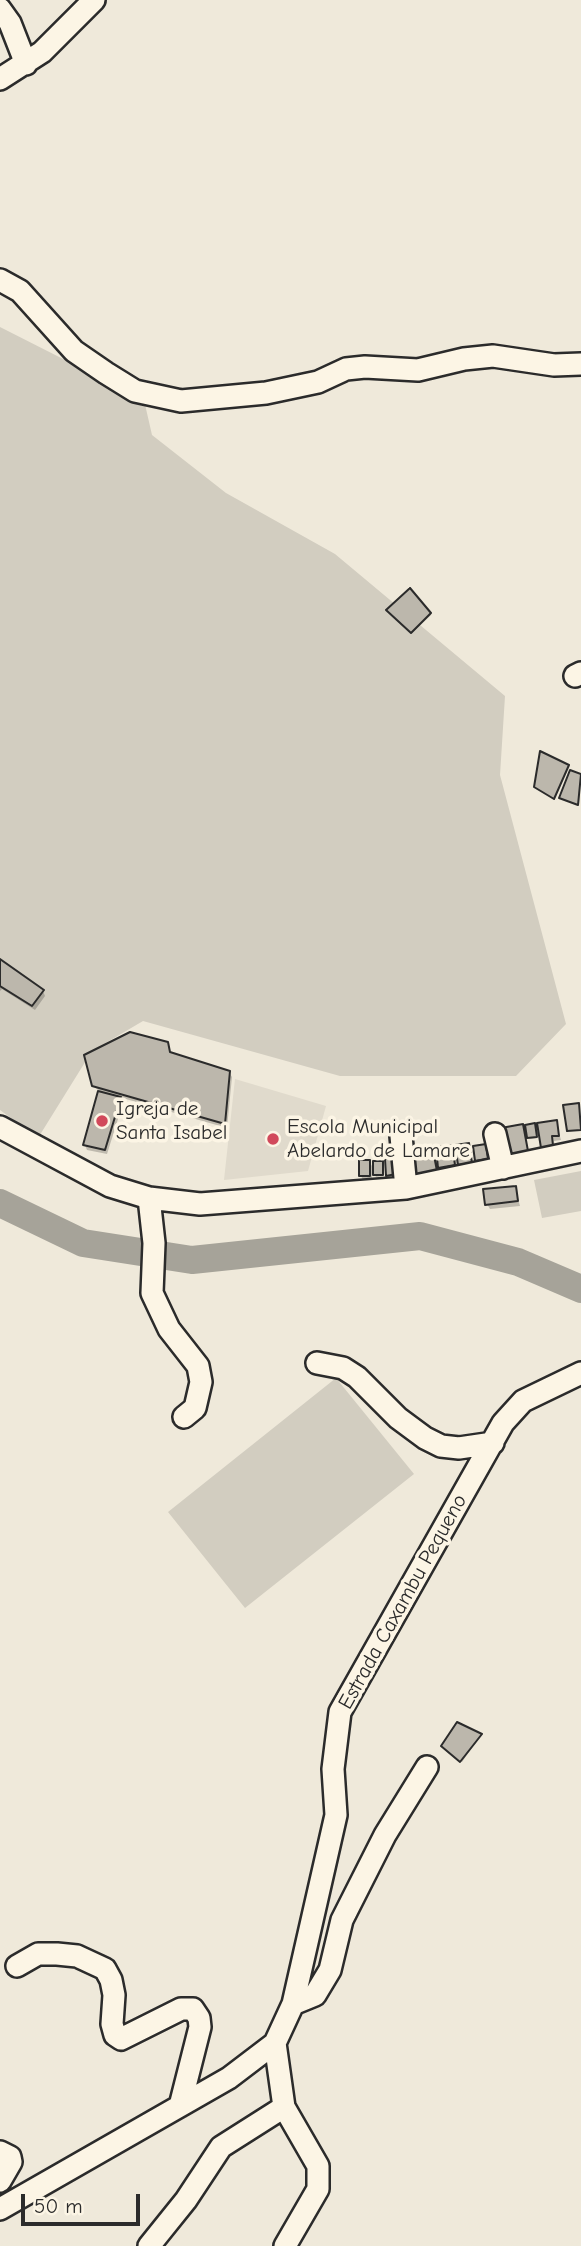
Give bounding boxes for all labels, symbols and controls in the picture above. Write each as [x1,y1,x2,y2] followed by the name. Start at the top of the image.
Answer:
[116,1096,227,1146] place label: Igreja de Santa Isabel
[94,1113,110,1129] marker: Igreja de Santa Isabel
[287,1114,470,1164] place label: Escola Municipal Abelardo de Lamare
[265,1131,281,1147] marker: Escola Municipal Abelardo de Lamare
[333,1490,473,1714] street label: Estrada Caxambu Pequeno
[24,2180,144,2224] scale bar
[34,2194,83,2218] text: 50 m

